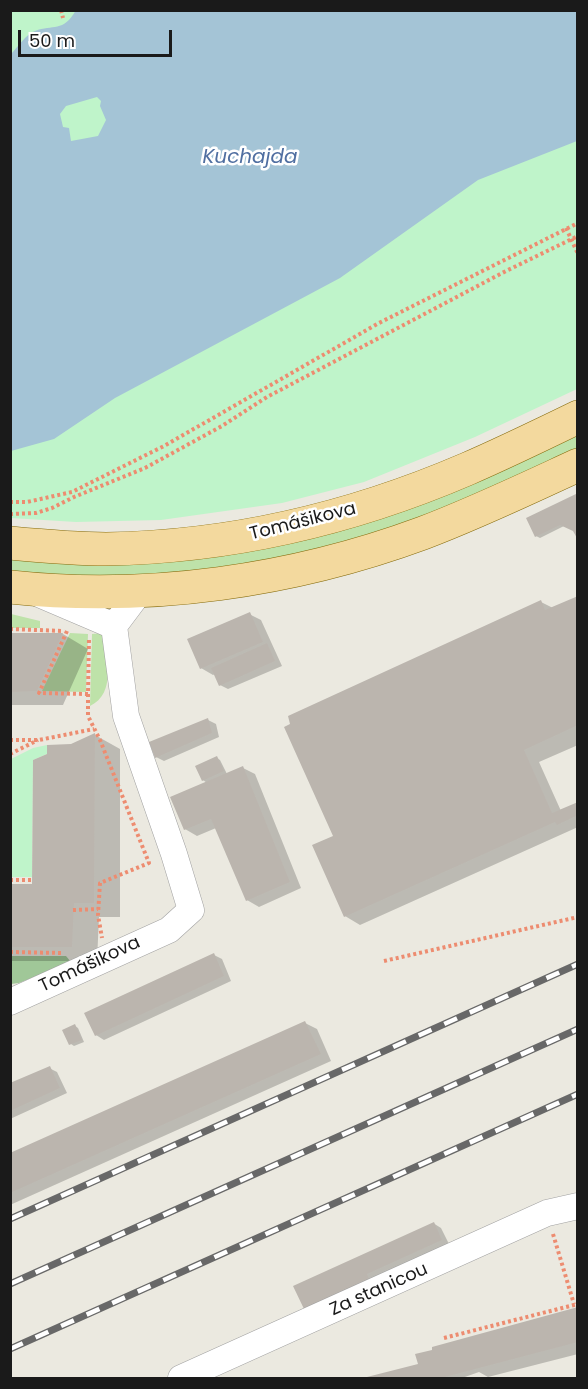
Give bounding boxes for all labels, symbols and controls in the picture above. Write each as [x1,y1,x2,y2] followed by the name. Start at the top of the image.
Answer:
[21,18,176,56] scale bar
[29,28,75,53] text: 50 m
[202,146,298,170] water label: Kuchajda
[248,498,358,546] street label: Tomášikova
[36,932,144,998] street label: Tomášikova
[327,1259,431,1321] street label: Za stanicou

